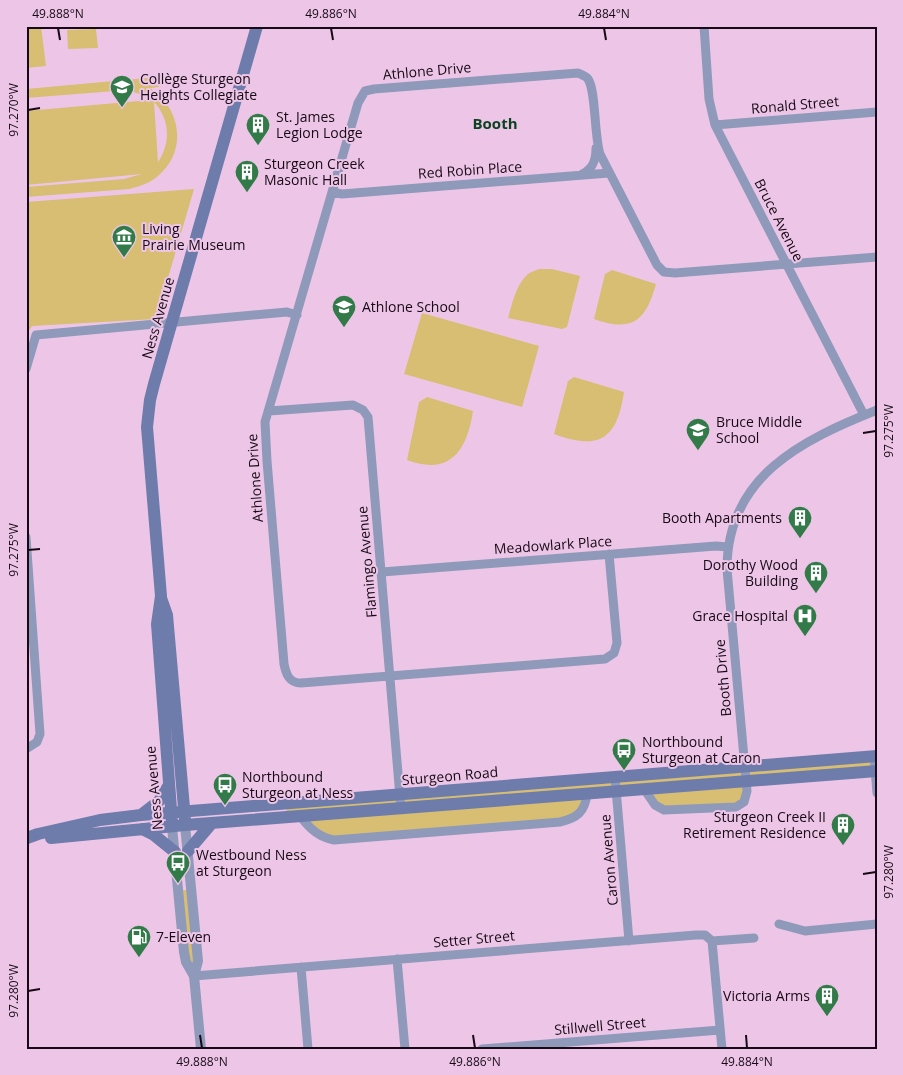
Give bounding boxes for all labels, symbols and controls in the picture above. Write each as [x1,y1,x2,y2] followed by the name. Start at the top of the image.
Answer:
[32,5,84,22] text: 49.888°N
[305,5,357,22] text: 49.886°N
[578,5,630,22] text: 49.884°N
[382,57,472,84] street label: Athlone Drive
[140,69,257,104] place label: Collège Sturgeon Heights Collegiate
[109,74,135,108] school or university icon: Collège Sturgeon Heights Collegiate
[5,83,22,137] text: 97.270°W
[750,91,840,118] street label: Ronald Street
[276,107,363,142] place label: St. James Legion Lodge
[245,112,271,146] building icon: St. James Legion Lodge
[472,113,518,133] district label: Booth
[264,154,365,189] place label: Sturgeon Creek Masonic Hall
[417,156,523,183] street label: Red Robin Place
[234,159,260,193] building icon: Sturgeon Creek Masonic Hall
[750,175,808,264] street label: Bruce Avenue
[142,219,245,254] place label: Living Prairie Museum
[111,224,137,258] museum icon: Living Prairie Museum
[137,275,178,361] street label: Ness Avenue
[331,294,357,328] school or university icon: Athlone School
[362,297,460,316] place label: Athlone School
[880,404,897,458] text: 97.275°W
[716,412,802,447] place label: Bruce Middle School
[685,417,711,451] school or university icon: Bruce Middle School
[242,433,267,523] street label: Athlone Drive
[352,505,381,619] street label: Flamingo Avenue
[787,505,813,539] building icon: Booth Apartments
[662,508,782,527] place label: Booth Apartments
[5,523,22,577] text: 97.275°W
[493,531,613,558] street label: Meadowlark Place
[703,555,798,590] place label: Dorothy Wood Building
[803,560,829,594] building icon: Dorothy Wood Building
[792,603,818,637] hospital icon: Grace Hospital
[692,606,788,625] place label: Grace Hospital
[710,639,735,717] street label: Booth Drive
[642,732,761,767] place label: Northbound Sturgeon at Caron
[611,737,637,771] bus stop icon: Northbound Sturgeon at Caron
[140,745,167,831] street label: Ness Avenue
[401,762,499,789] street label: Sturgeon Road
[242,767,354,802] place label: Northbound Sturgeon at Ness
[212,772,238,806] bus stop icon: Northbound Sturgeon at Ness
[683,807,826,842] place label: Sturgeon Creek II Retirement Residence
[830,812,856,846] building icon: Sturgeon Creek II Retirement Residence
[595,813,622,907] street label: Caron Avenue
[196,845,307,880] place label: Westbound Ness at Sturgeon
[880,845,897,899] text: 97.280°W
[165,850,191,884] bus stop icon: Westbound Ness at Sturgeon
[126,924,152,958] fuel station icon: 7-Eleven
[432,925,516,952] street label: Setter Street
[156,927,211,946] place label: 7-Eleven
[5,964,22,1018] text: 97.280°W
[814,983,840,1017] building icon: Victoria Arms
[723,986,810,1005] place label: Victoria Arms
[553,1012,647,1039] street label: Stillwell Street
[176,1053,228,1070] text: 49.888°N
[449,1053,501,1070] text: 49.886°N
[721,1053,773,1070] text: 49.884°N

